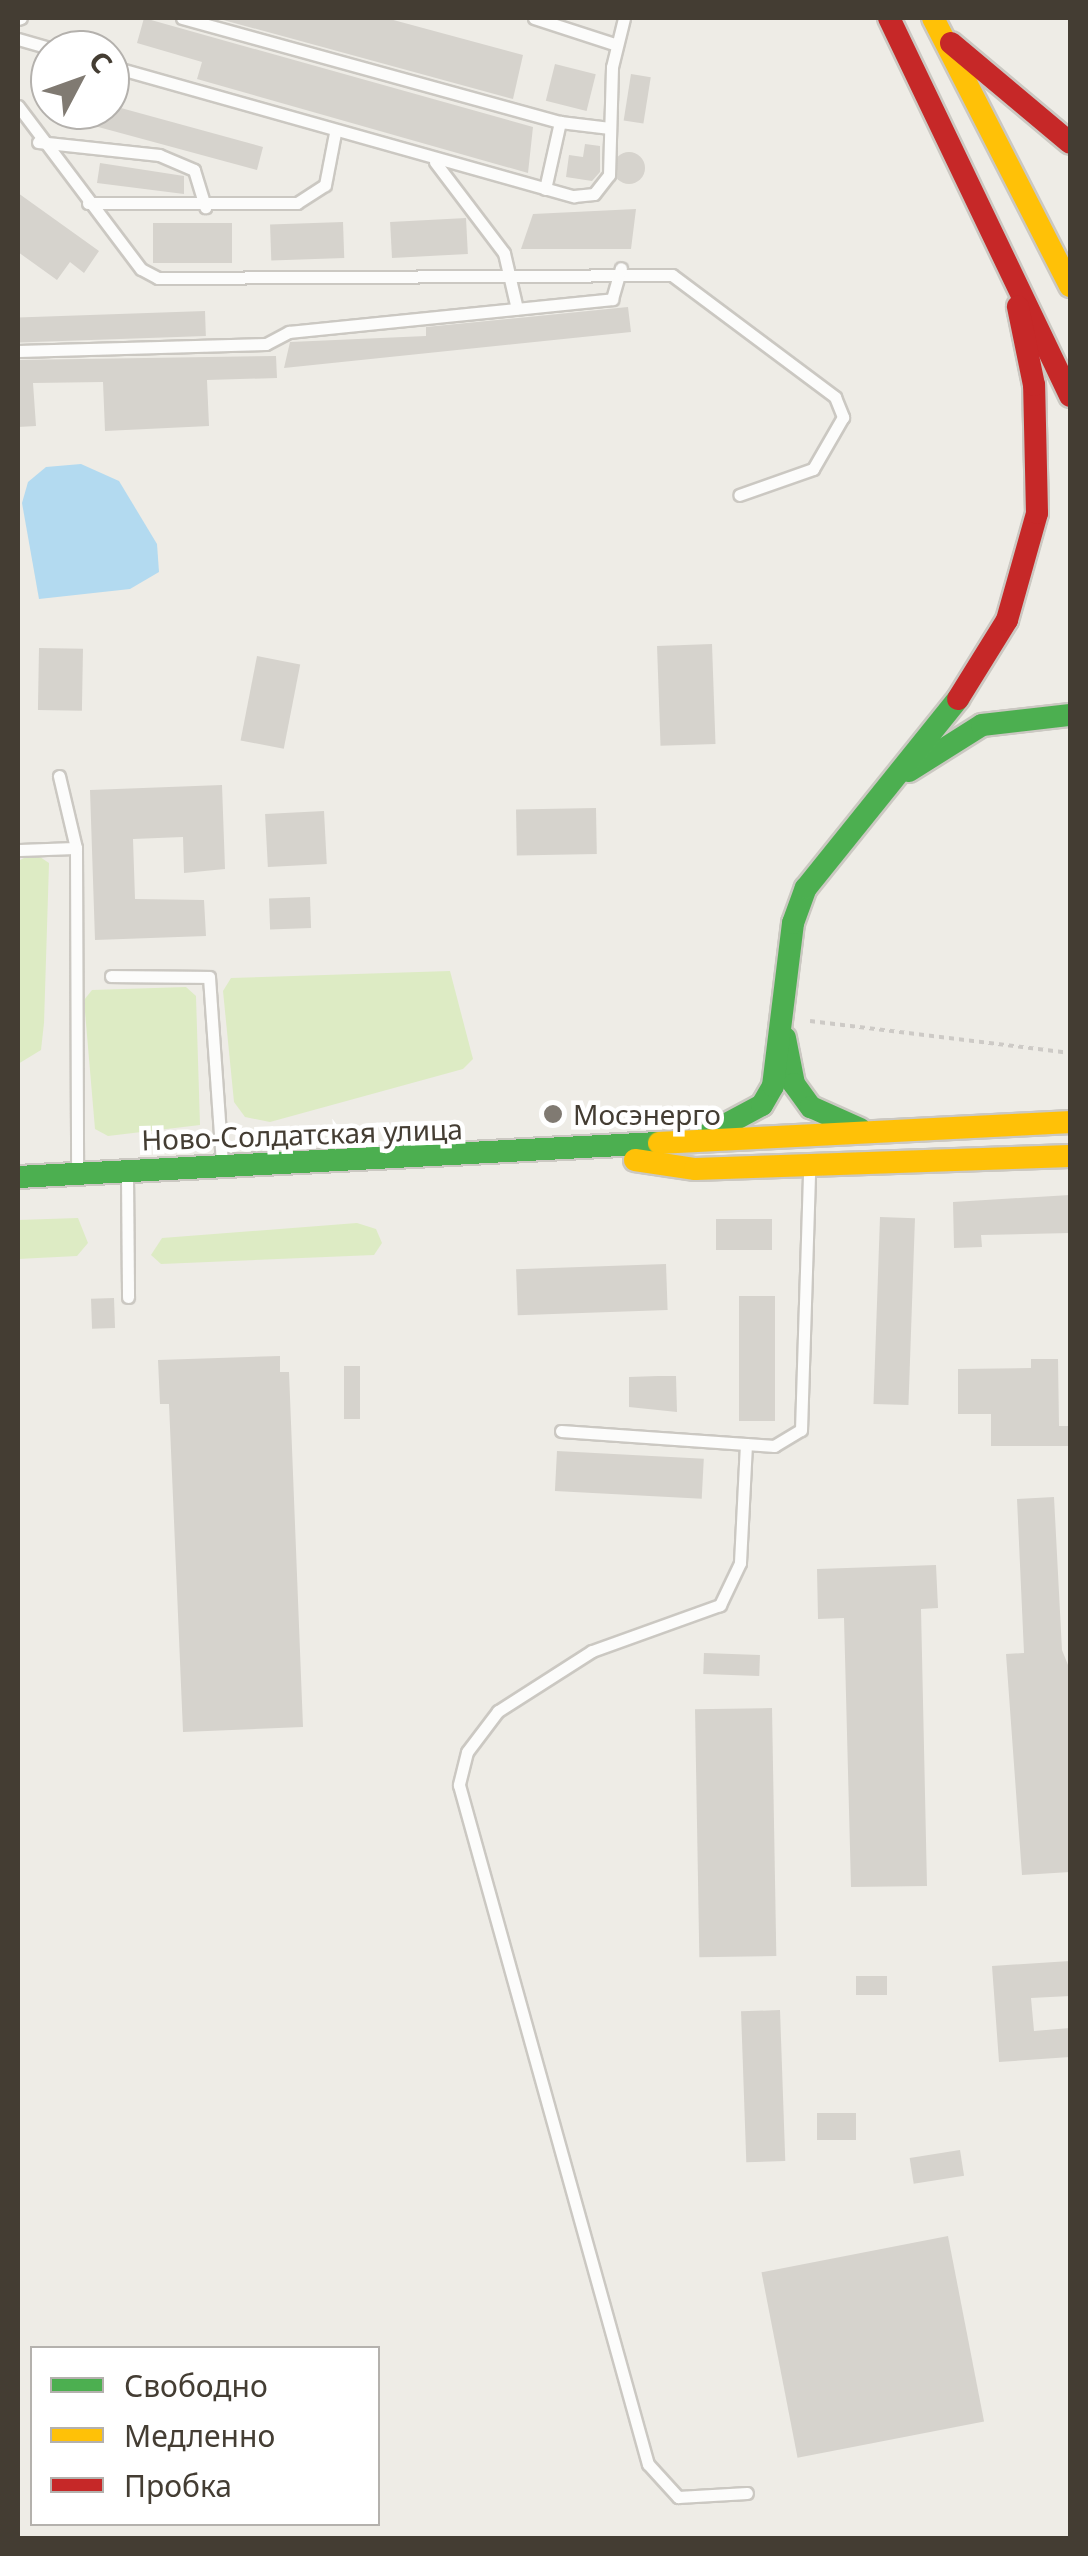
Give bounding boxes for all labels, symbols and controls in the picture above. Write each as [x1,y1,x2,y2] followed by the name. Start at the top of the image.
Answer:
[30,30,130,130] north arrow
[81,42,121,81] text: С
[573,1097,721,1131] place label: Мосэнерго
[542,1103,564,1125] marker: Мосэнерго
[141,1112,463,1156] street label: Ново-Солдатская улица
[30,2346,380,2526] legend
[124,2365,268,2406] text: Свободно
[124,2415,275,2456] text: Медленно
[124,2465,232,2506] text: Пробка

